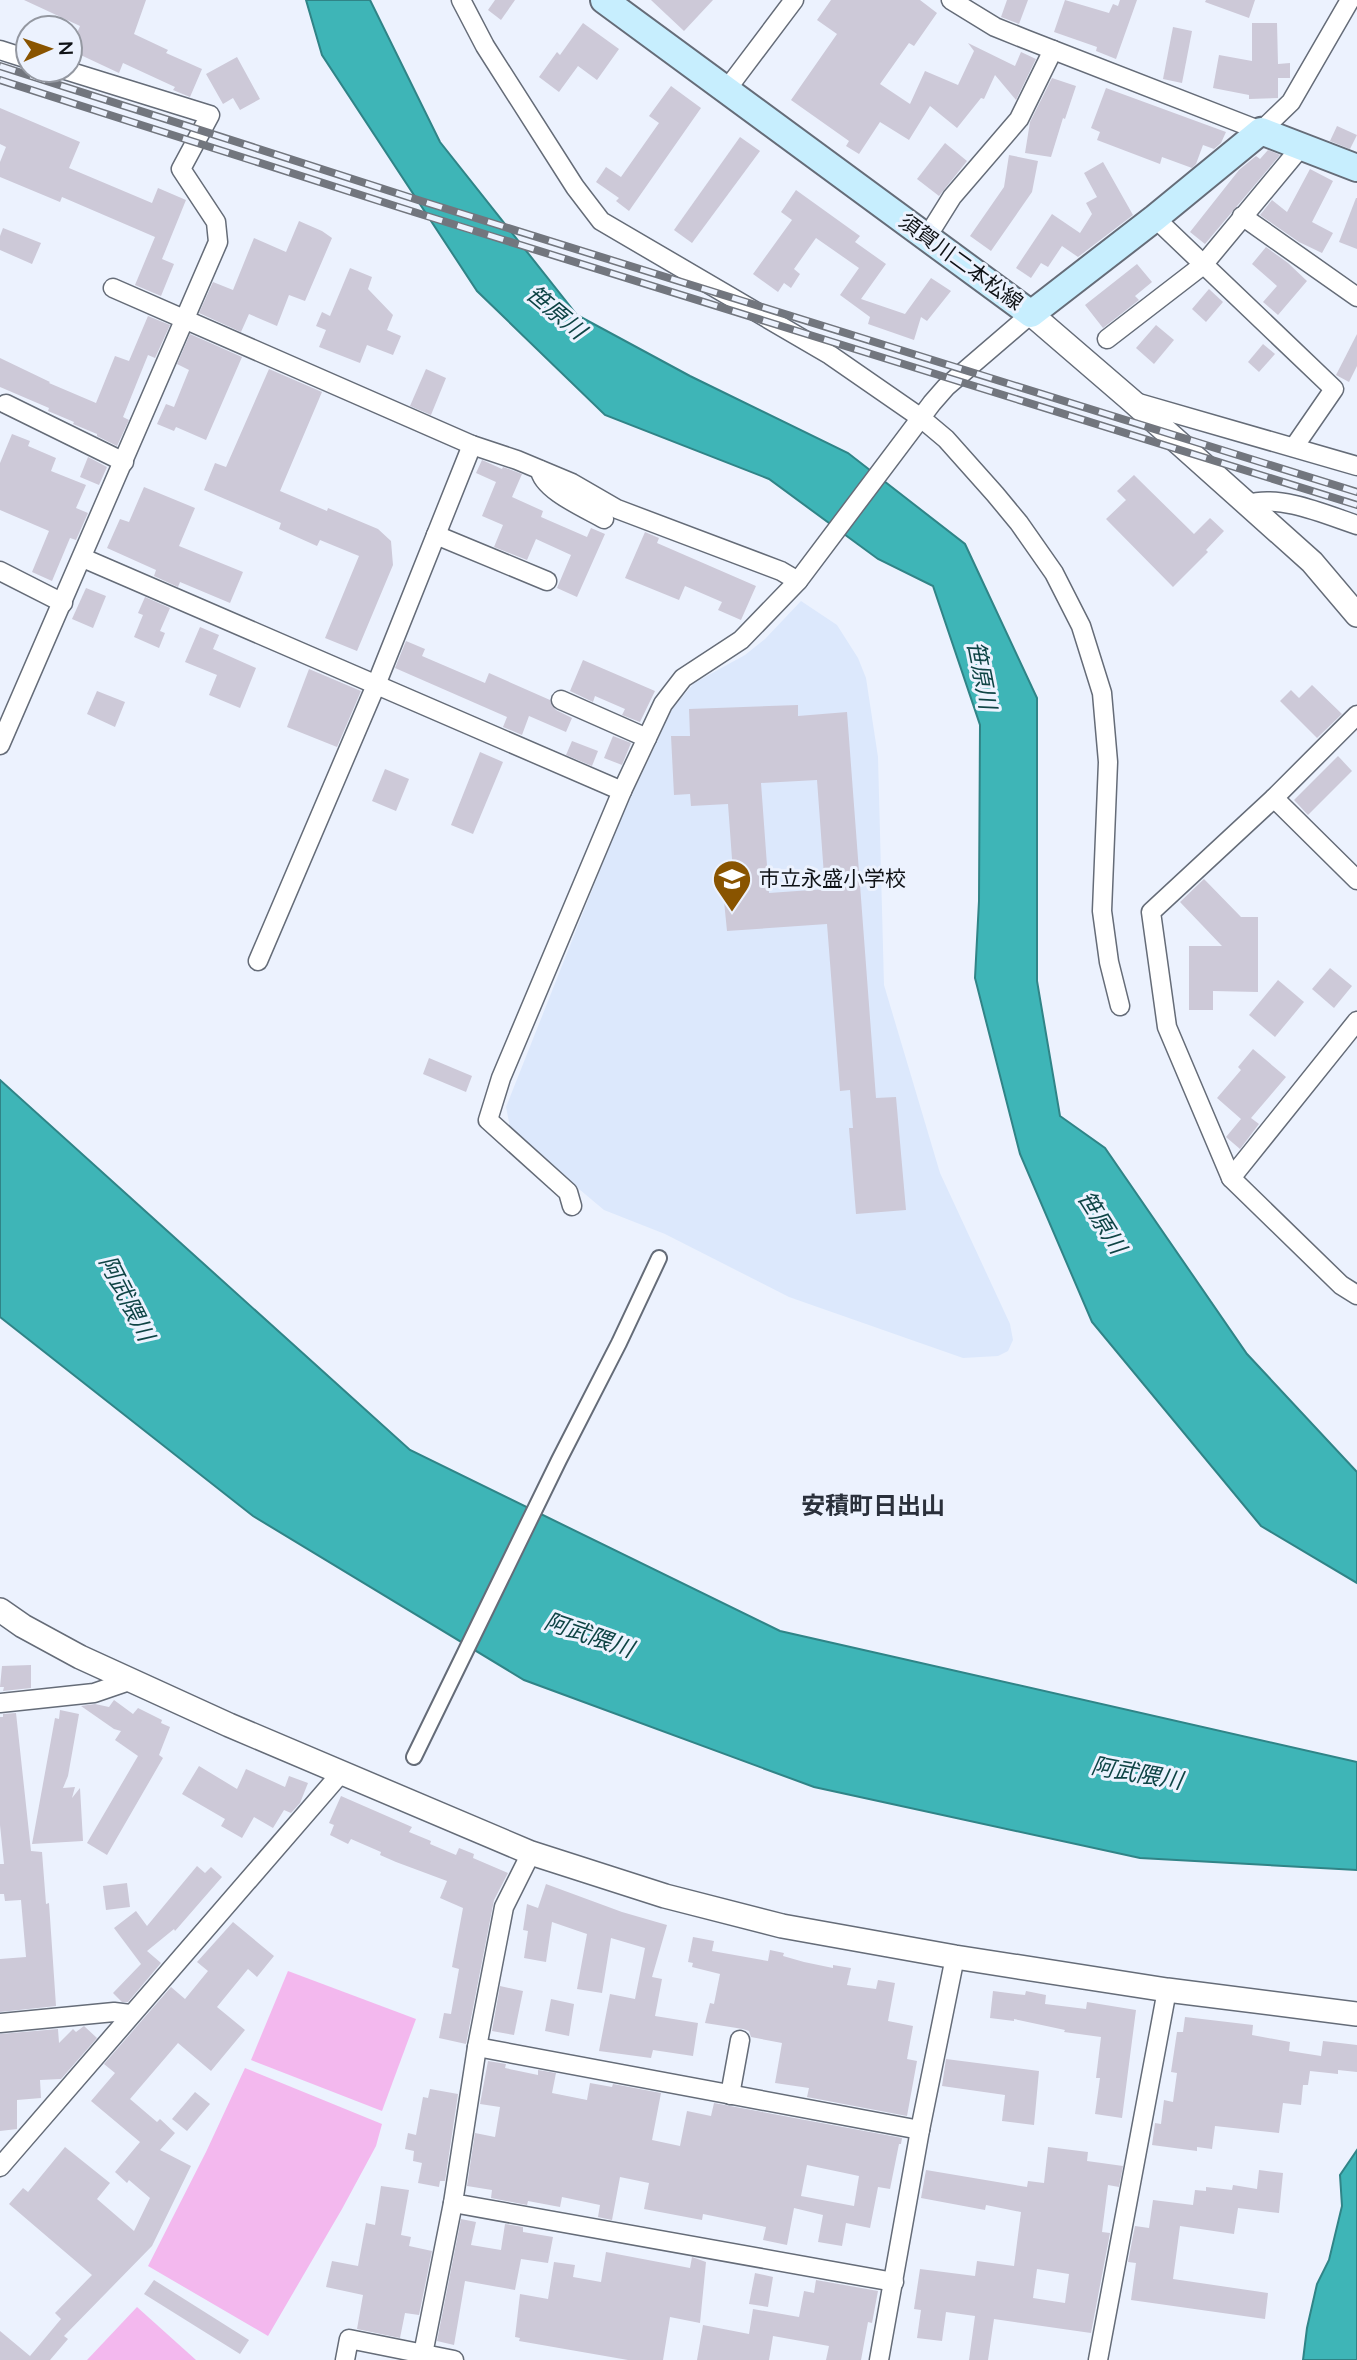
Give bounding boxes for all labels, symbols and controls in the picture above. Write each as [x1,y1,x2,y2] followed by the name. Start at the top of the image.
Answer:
[14,14,84,84] north arrow
[55,41,78,56] text: N
[895,207,1029,314] street label: 須賀川二本松線
[521,278,594,346] water label: 笹原川
[963,638,1004,714] water label: 笹原川
[711,858,753,913] school or university icon: 市立永盛小学校
[759,865,906,890] place label: 市立永盛小学校
[1073,1185,1135,1261] water label: 笹原川
[95,1250,163,1348] water label: 阿武隈川
[801,1490,945,1519] district label: 安積町日出山
[541,1606,640,1663] water label: 阿武隈川
[1089,1750,1188,1794] water label: 阿武隈川

